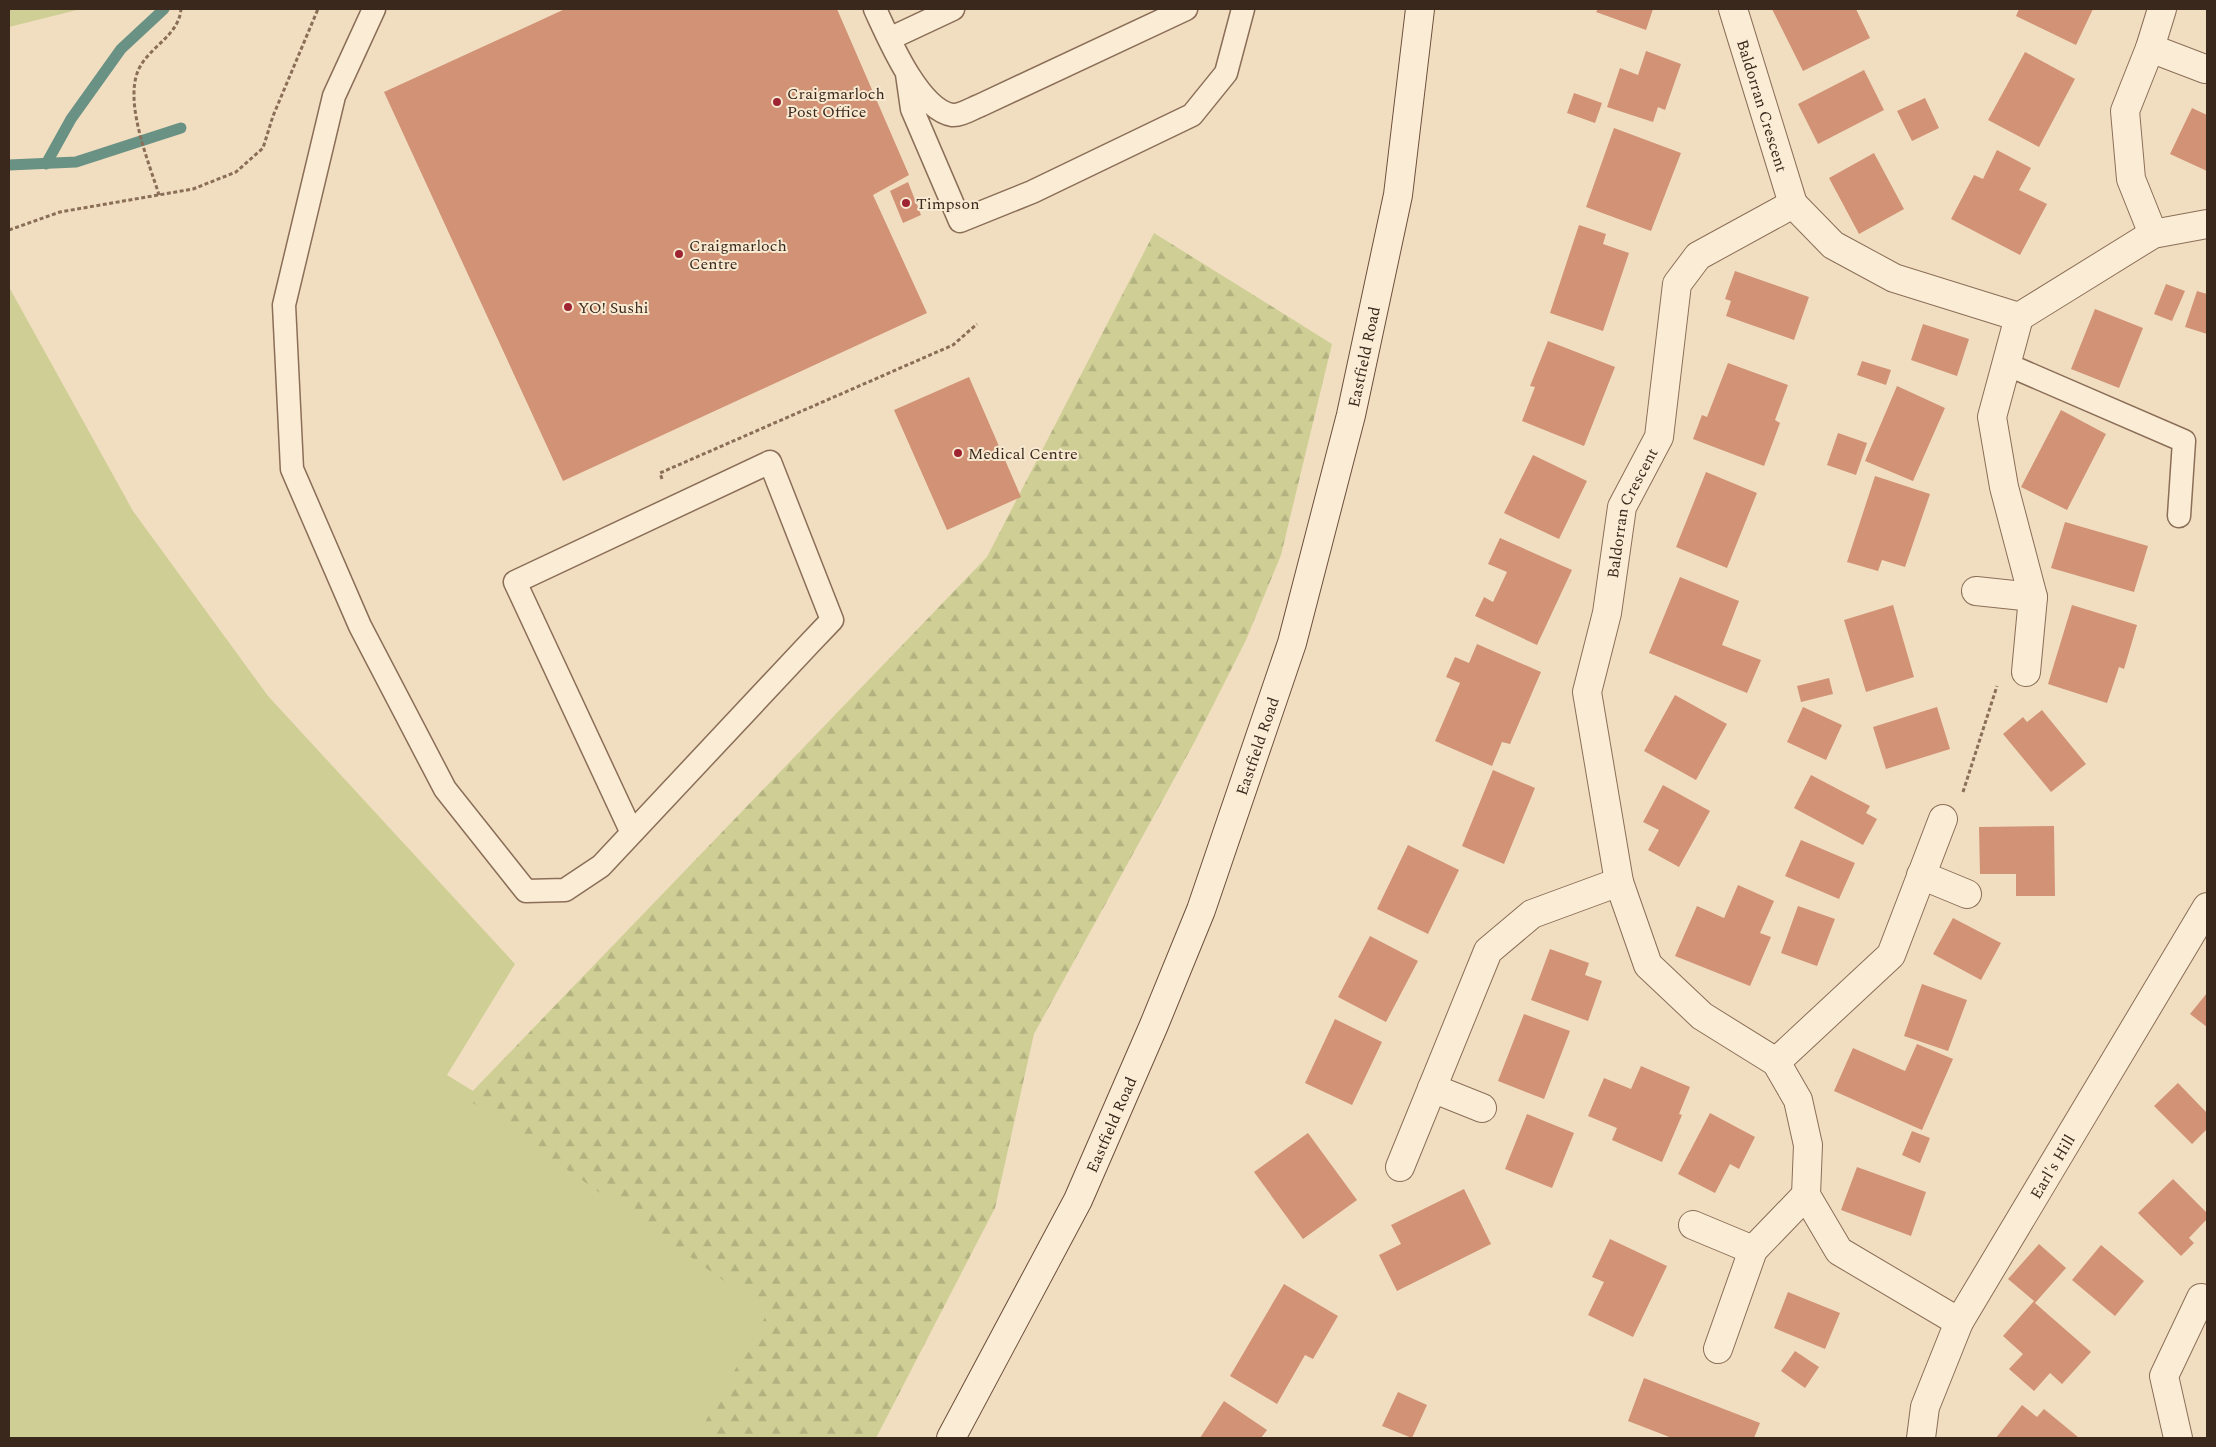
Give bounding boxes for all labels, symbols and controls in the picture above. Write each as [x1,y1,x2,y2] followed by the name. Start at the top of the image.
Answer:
[1730,36,1794,175] street label: Baldorran Crescent
[787,82,885,124] place label: Craigmarloch Post Office
[771,96,783,108] marker: Craigmarloch Post Office
[916,192,980,216] place label: Timpson
[900,197,912,209] marker: Timpson
[689,234,787,276] place label: Craigmarloch Centre
[673,248,685,260] marker: Craigmarloch Centre
[578,296,648,320] place label: YO! Sushi
[562,301,574,313] marker: YO! Sushi
[1342,304,1387,410] street label: Eastfield Road
[968,442,1078,466] place label: Medical Centre
[1601,443,1664,580] street label: Baldorran Crescent
[952,447,964,459] marker: Medical Centre
[1230,694,1286,799] street label: Eastfield Road
[1080,1073,1143,1177] street label: Eastfield Road
[2024,1130,2082,1204] street label: Earl's Hill

